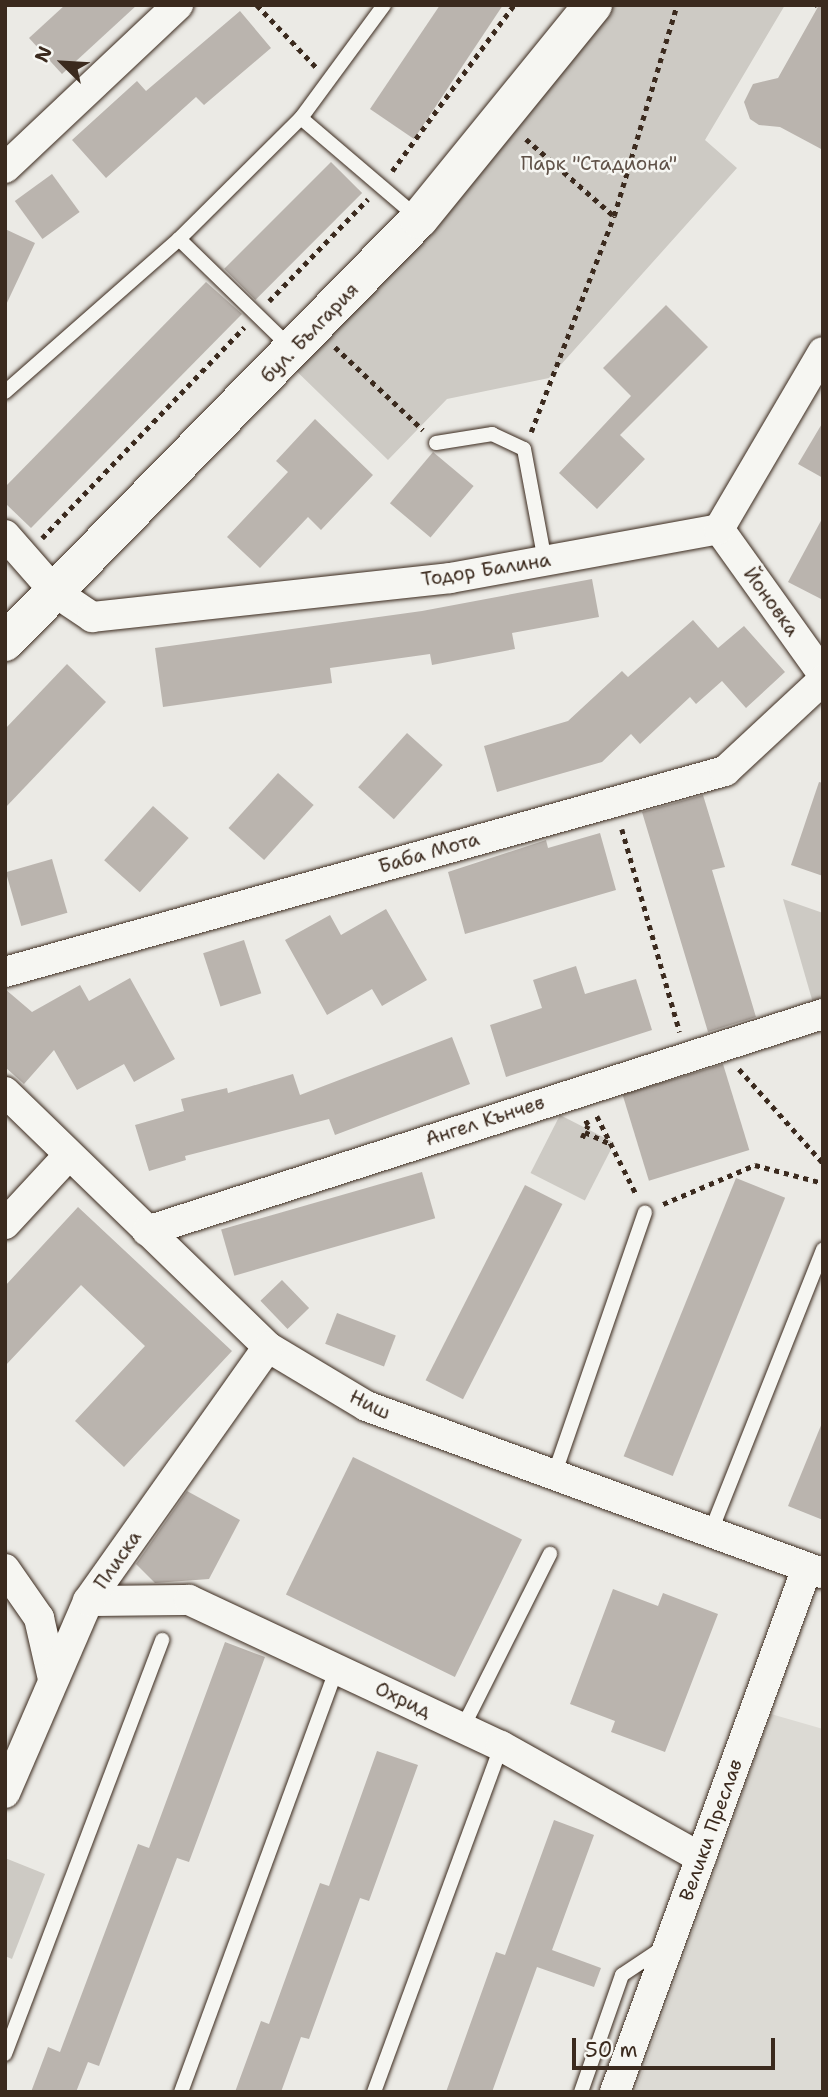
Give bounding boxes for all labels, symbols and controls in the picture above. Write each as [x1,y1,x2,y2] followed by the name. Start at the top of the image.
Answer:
[28,28,98,98] north arrow
[29,42,58,66] text: N
[521,153,677,175] park label: Парк "Стадиона"
[257,278,363,388] street label: бул. България
[420,549,552,591] street label: Тодор Балина
[738,563,804,641] street label: Йоновка
[376,828,482,878] street label: Баба Мота
[423,1091,547,1151] street label: Ангел Кънчев
[346,1385,394,1425] street label: Ниш
[90,1526,146,1594] street label: Плиска
[371,1677,435,1723] street label: Охрид
[675,1756,747,1904] street label: Велики Преслав
[576,2024,779,2068] scale bar
[585,2036,638,2064] text: 50 m

